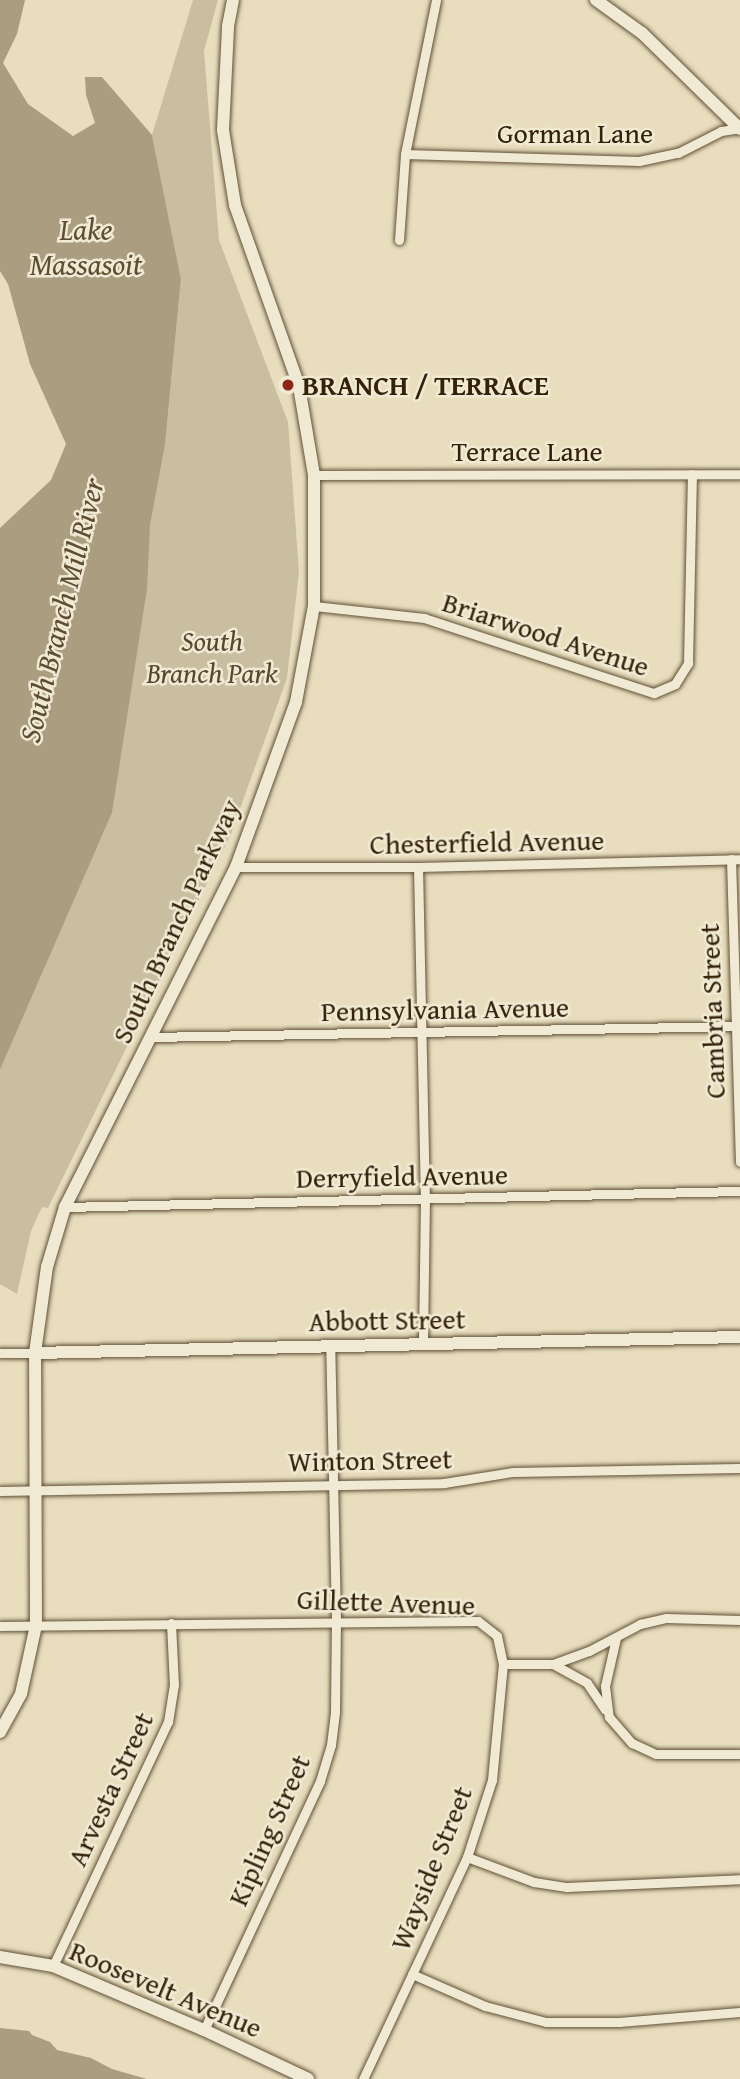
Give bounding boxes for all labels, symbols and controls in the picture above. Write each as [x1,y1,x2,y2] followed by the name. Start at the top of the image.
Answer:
[497,116,653,150] street label: Gorman Lane
[30,211,142,282] water label: Lake Massasoit
[302,368,549,402] place label: BRANCH / TERRACE
[280,377,296,393] marker: BRANCH / TERRACE
[451,434,603,468] street label: Terrace Lane
[11,474,111,746] water label: South Branch Mill River
[438,585,654,683] street label: Briarwood Avenue
[146,624,278,690] park label: South Branch Park
[105,794,247,1048] street label: South Branch Parkway
[369,823,605,861] street label: Chesterfield Avenue
[692,923,732,1099] street label: Cambria Street
[321,990,569,1028] street label: Pennsylvania Avenue
[296,1157,508,1195] street label: Derryfield Avenue
[308,1302,466,1338] street label: Abbott Street
[288,1442,452,1478] street label: Winton Street
[296,1582,476,1622] street label: Gillette Avenue
[60,1707,160,1871] street label: Arvesta Street
[221,1749,317,1911] street label: Kipling Street
[383,1781,479,1955] street label: Wayside Street
[65,1933,267,2045] street label: Roosevelt Avenue

